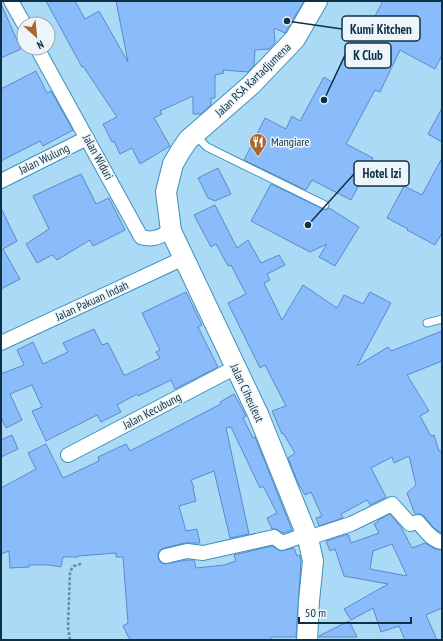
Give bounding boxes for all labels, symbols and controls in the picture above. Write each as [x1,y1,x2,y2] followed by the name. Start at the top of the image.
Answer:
[16,16,56,56] north arrow
[342,16,420,41] callout: Kumi Kitchen
[350,21,412,38] text: Kumi Kitchen
[35,37,46,53] text: N
[211,39,294,120] street label: Jalan RSA Kartadjumena
[345,43,391,68] callout: K Club
[353,47,383,64] text: K Club
[79,130,117,182] street label: Jalan Widuri
[248,132,268,157] restaurant icon: Mangiare
[271,134,310,149] place label: Mangiare
[15,140,71,178] street label: Jalan Wulung
[354,161,409,186] callout: Hotel Izi
[363,165,402,182] text: Hotel Izi
[52,277,131,324] street label: Jalan Pakuan Indah
[227,360,268,425] street label: Jalan Ciheuleut
[119,389,183,433] street label: Jalan Kecubung
[299,599,411,625] scale bar
[305,605,326,620] text: 50 m

